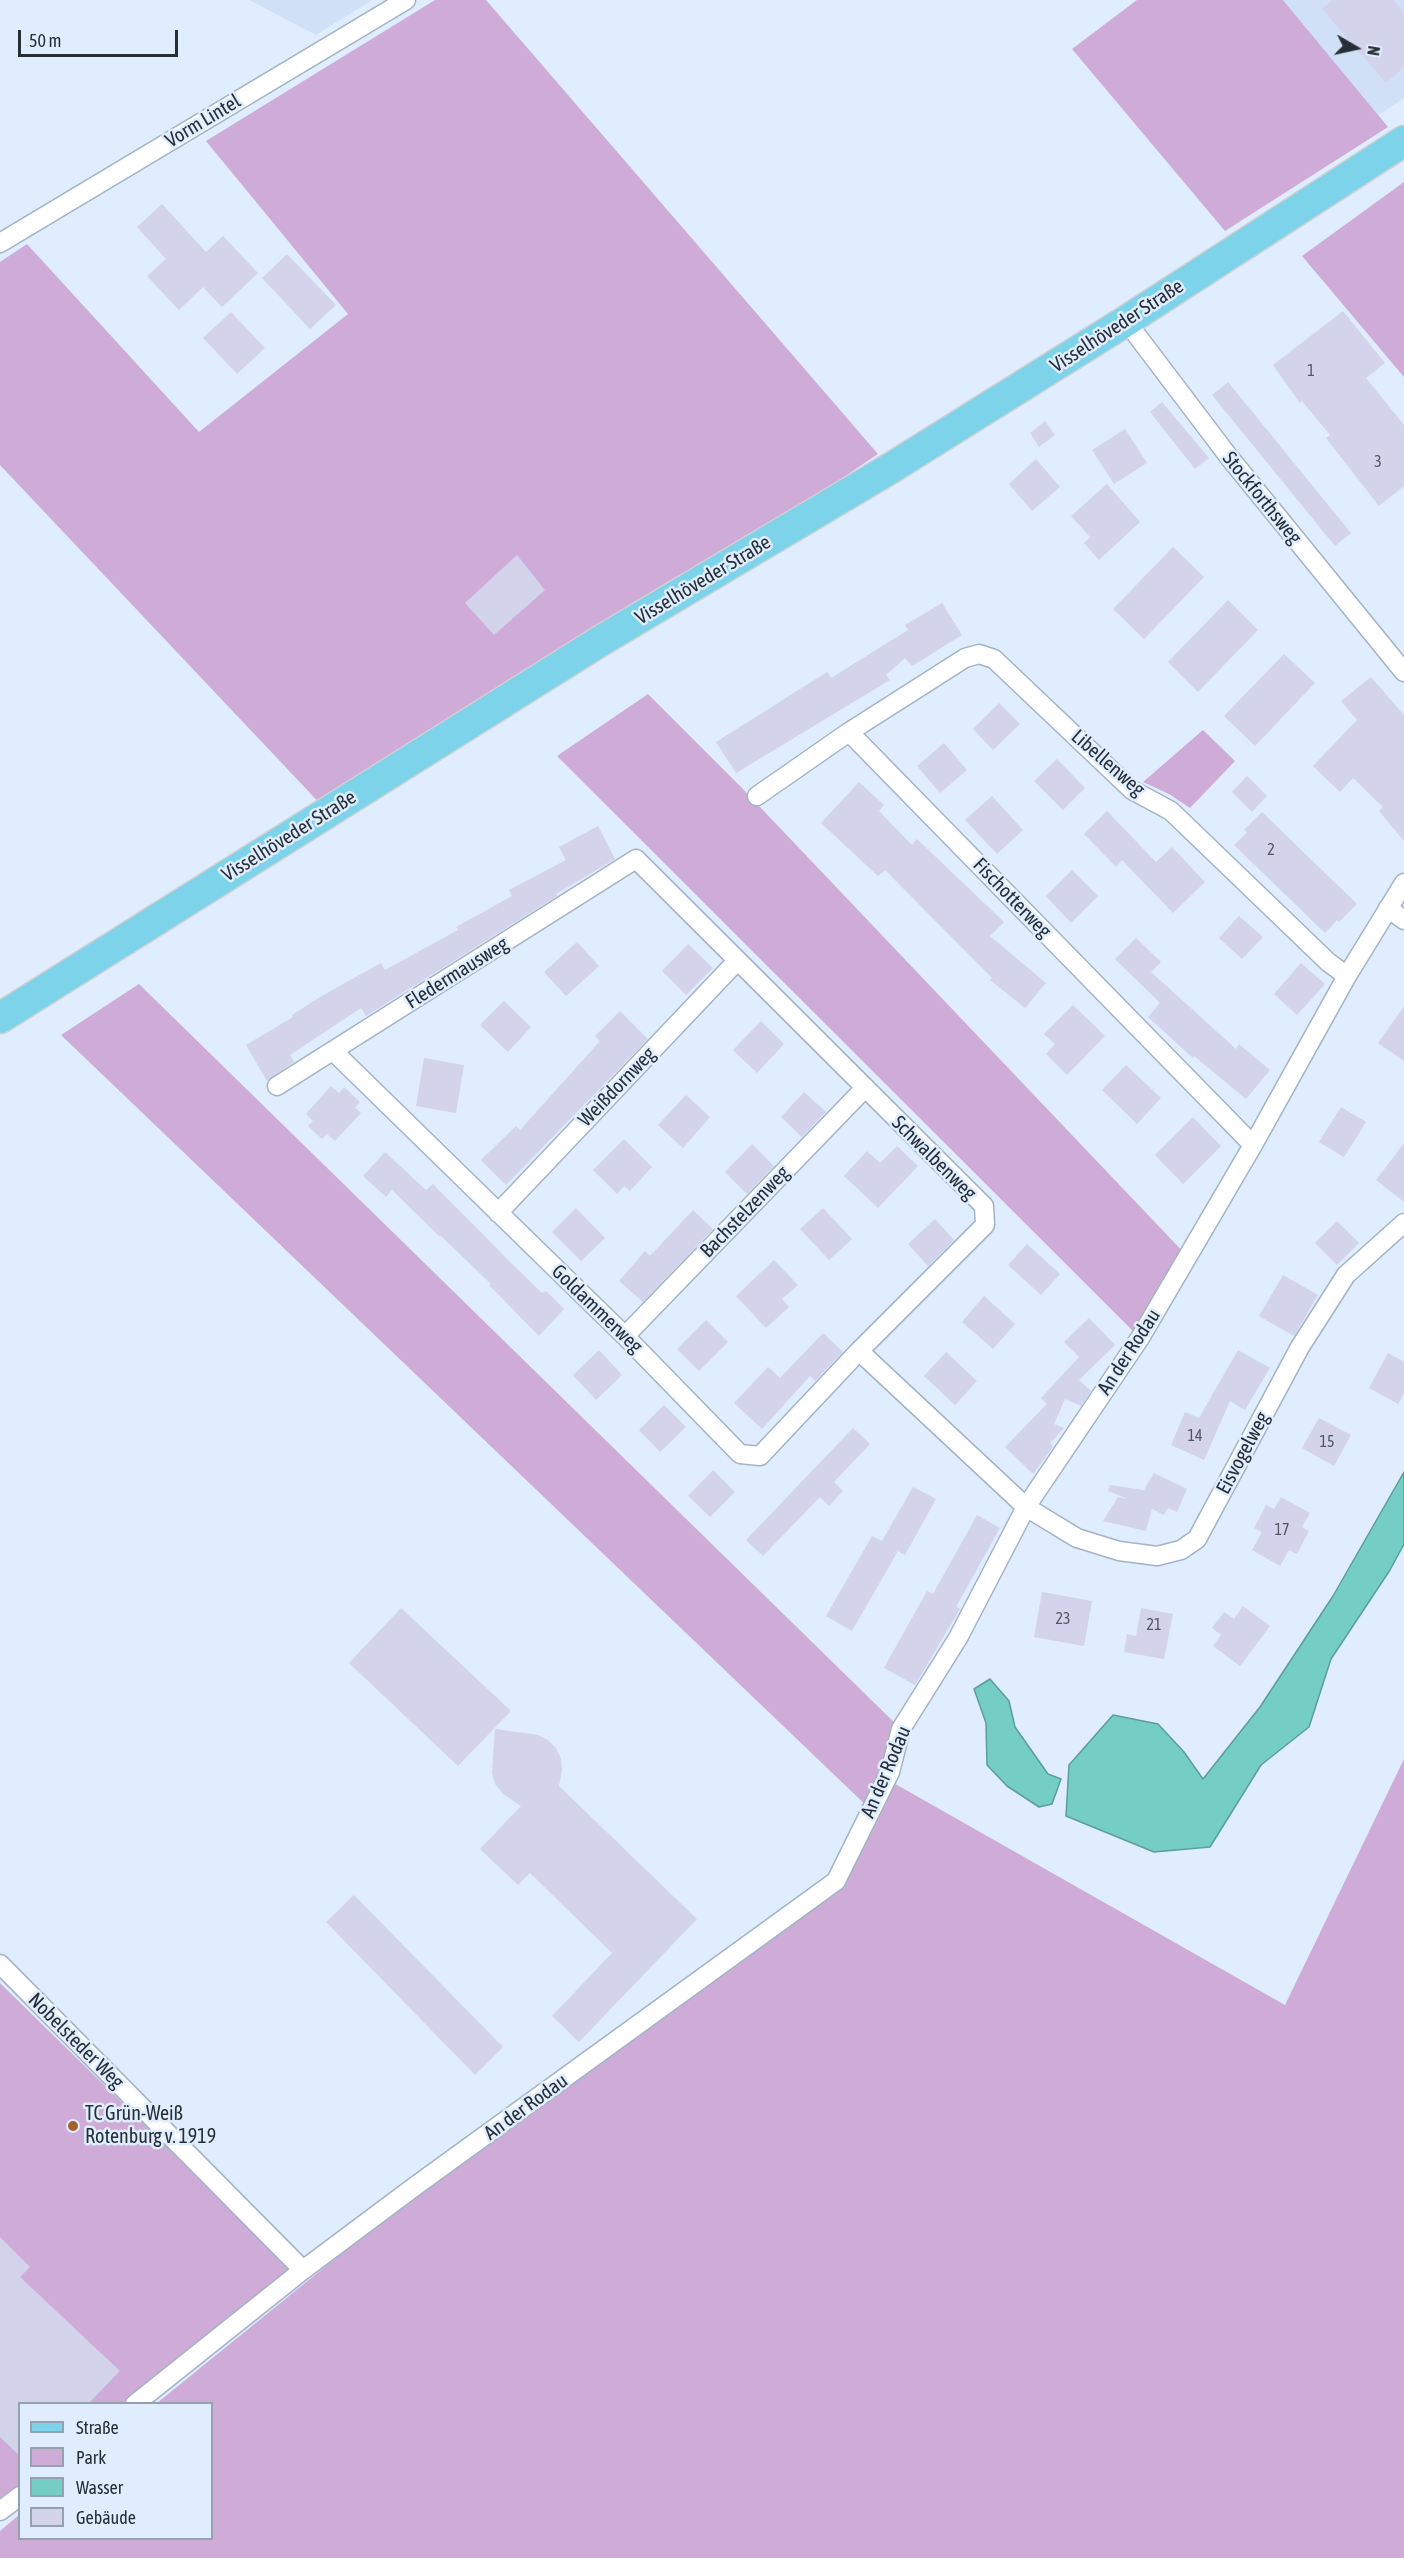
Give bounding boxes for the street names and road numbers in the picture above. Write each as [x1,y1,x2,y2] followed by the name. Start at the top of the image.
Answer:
[161,89,245,153] street label: Vorm Lintel
[1046,274,1188,378] street label: Visselhöveder Straße
[1217,447,1307,549] street label: Stockforthsweg
[631,530,775,630] street label: Visselhöveder Straße
[1066,725,1150,801] street label: Libellenweg
[218,785,360,887] street label: Visselhöveder Straße
[968,853,1056,943] street label: Fischotterweg
[401,932,513,1014] street label: Fledermausweg
[573,1042,661,1132] street label: Weißdornweg
[887,1111,981,1205] street label: Schwalbenweg
[695,1161,795,1263] street label: Bachstelzenweg
[547,1260,647,1358] street label: Goldammerweg
[1092,1305,1166,1399] street label: An der Rodau
[1211,1408,1275,1498] street label: Eisvogelweg
[856,1723,916,1821] street label: An der Rodau
[23,1988,129,2094] street label: Nobelsteder Weg
[480,2069,572,2145] street label: An der Rodau

